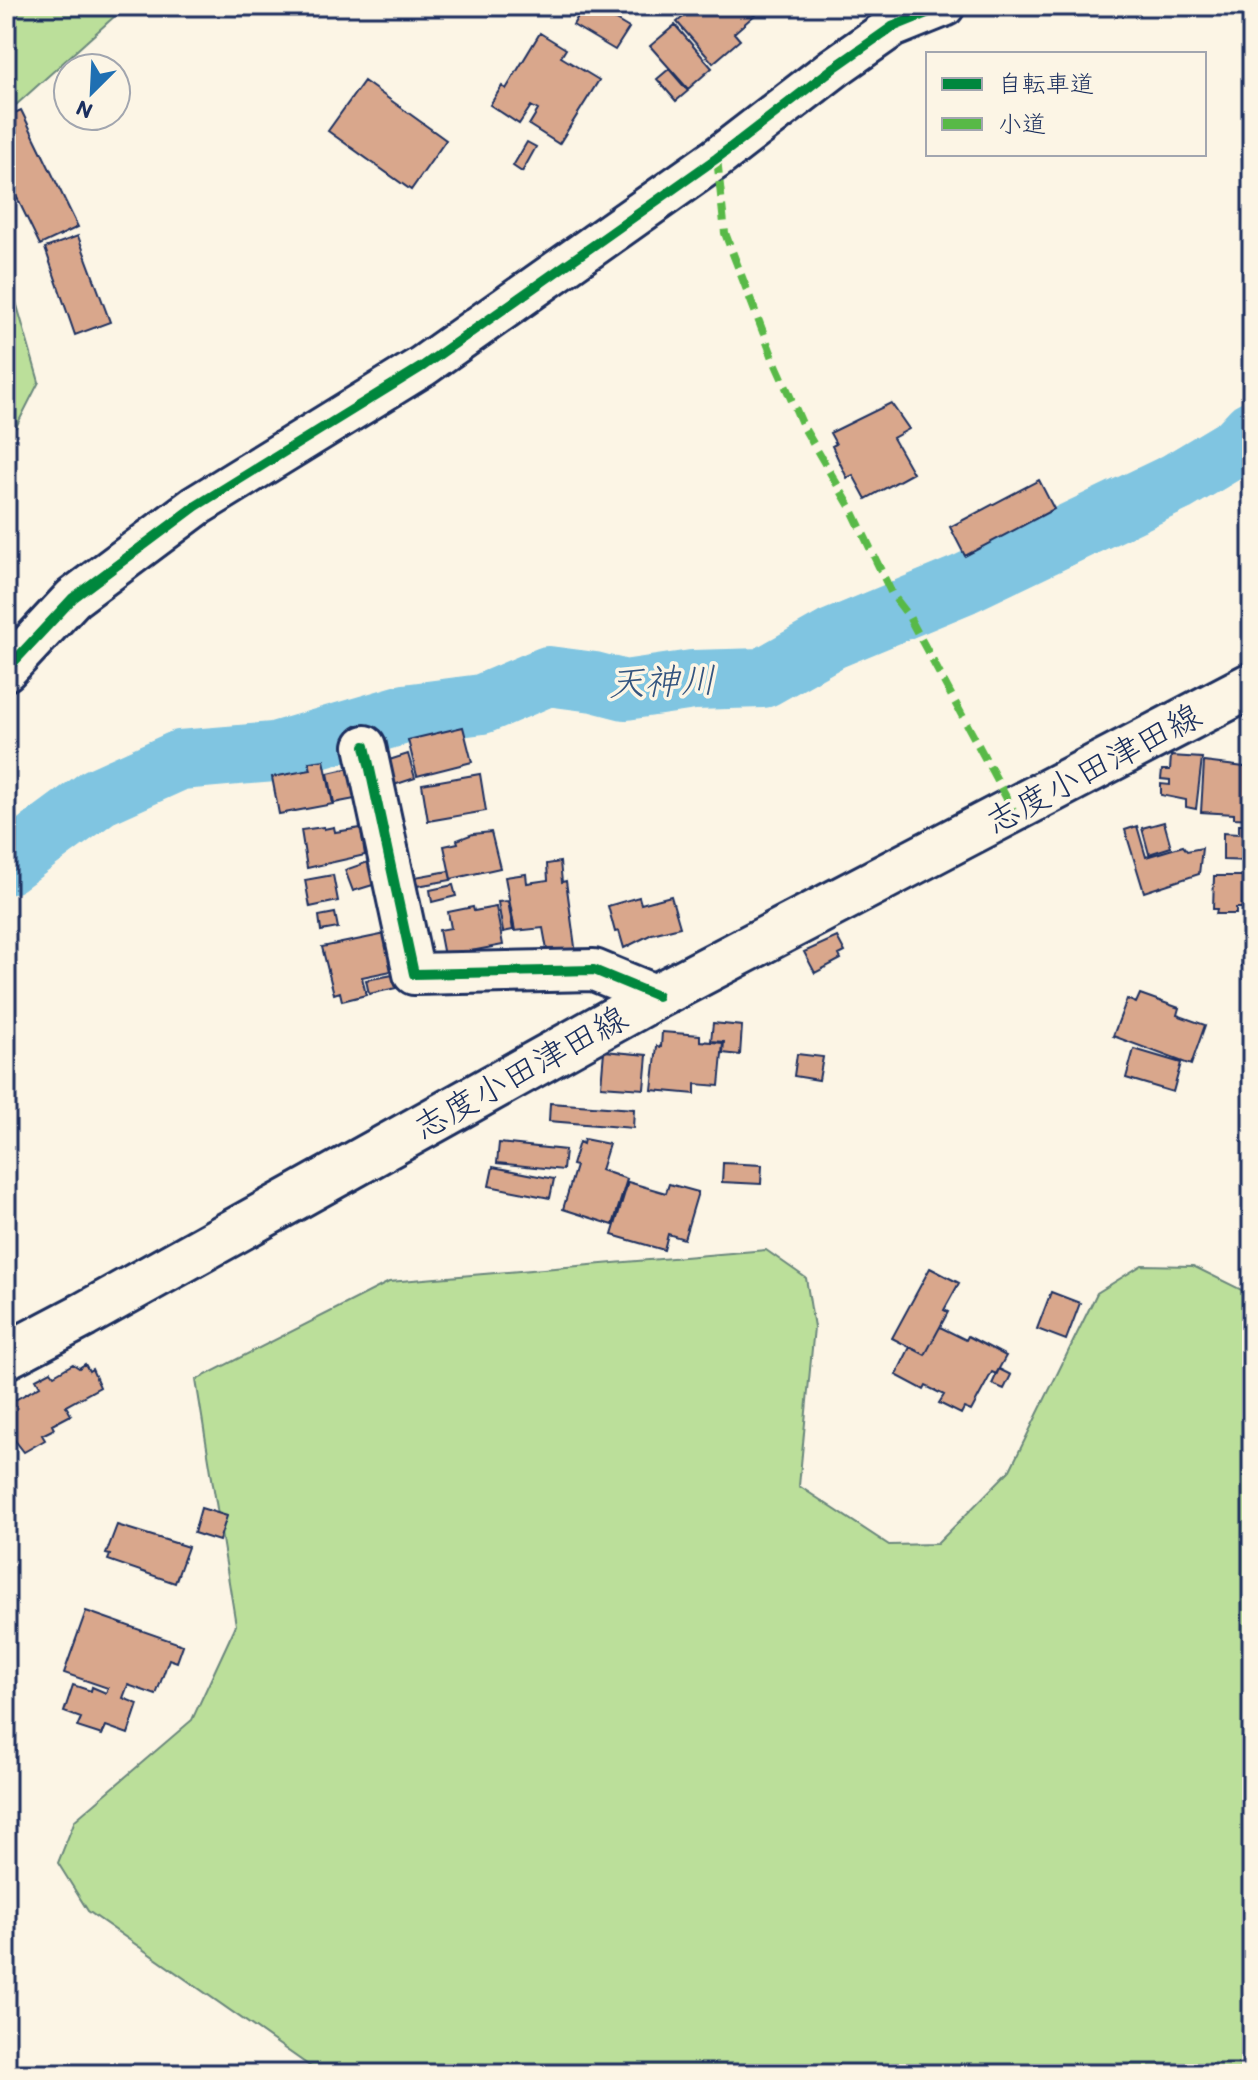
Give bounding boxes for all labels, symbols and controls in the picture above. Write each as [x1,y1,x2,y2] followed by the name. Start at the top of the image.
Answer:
[52,52,132,132] north arrow
[926,52,1206,156] legend
[998,69,1094,98] text: 自転車道
[72,94,96,125] text: N
[998,109,1046,138] text: 小道
[607,658,717,705] water label: 天神川
[979,694,1208,842] street label: 志度小田津田線
[406,997,634,1148] street label: 志度小田津田線

